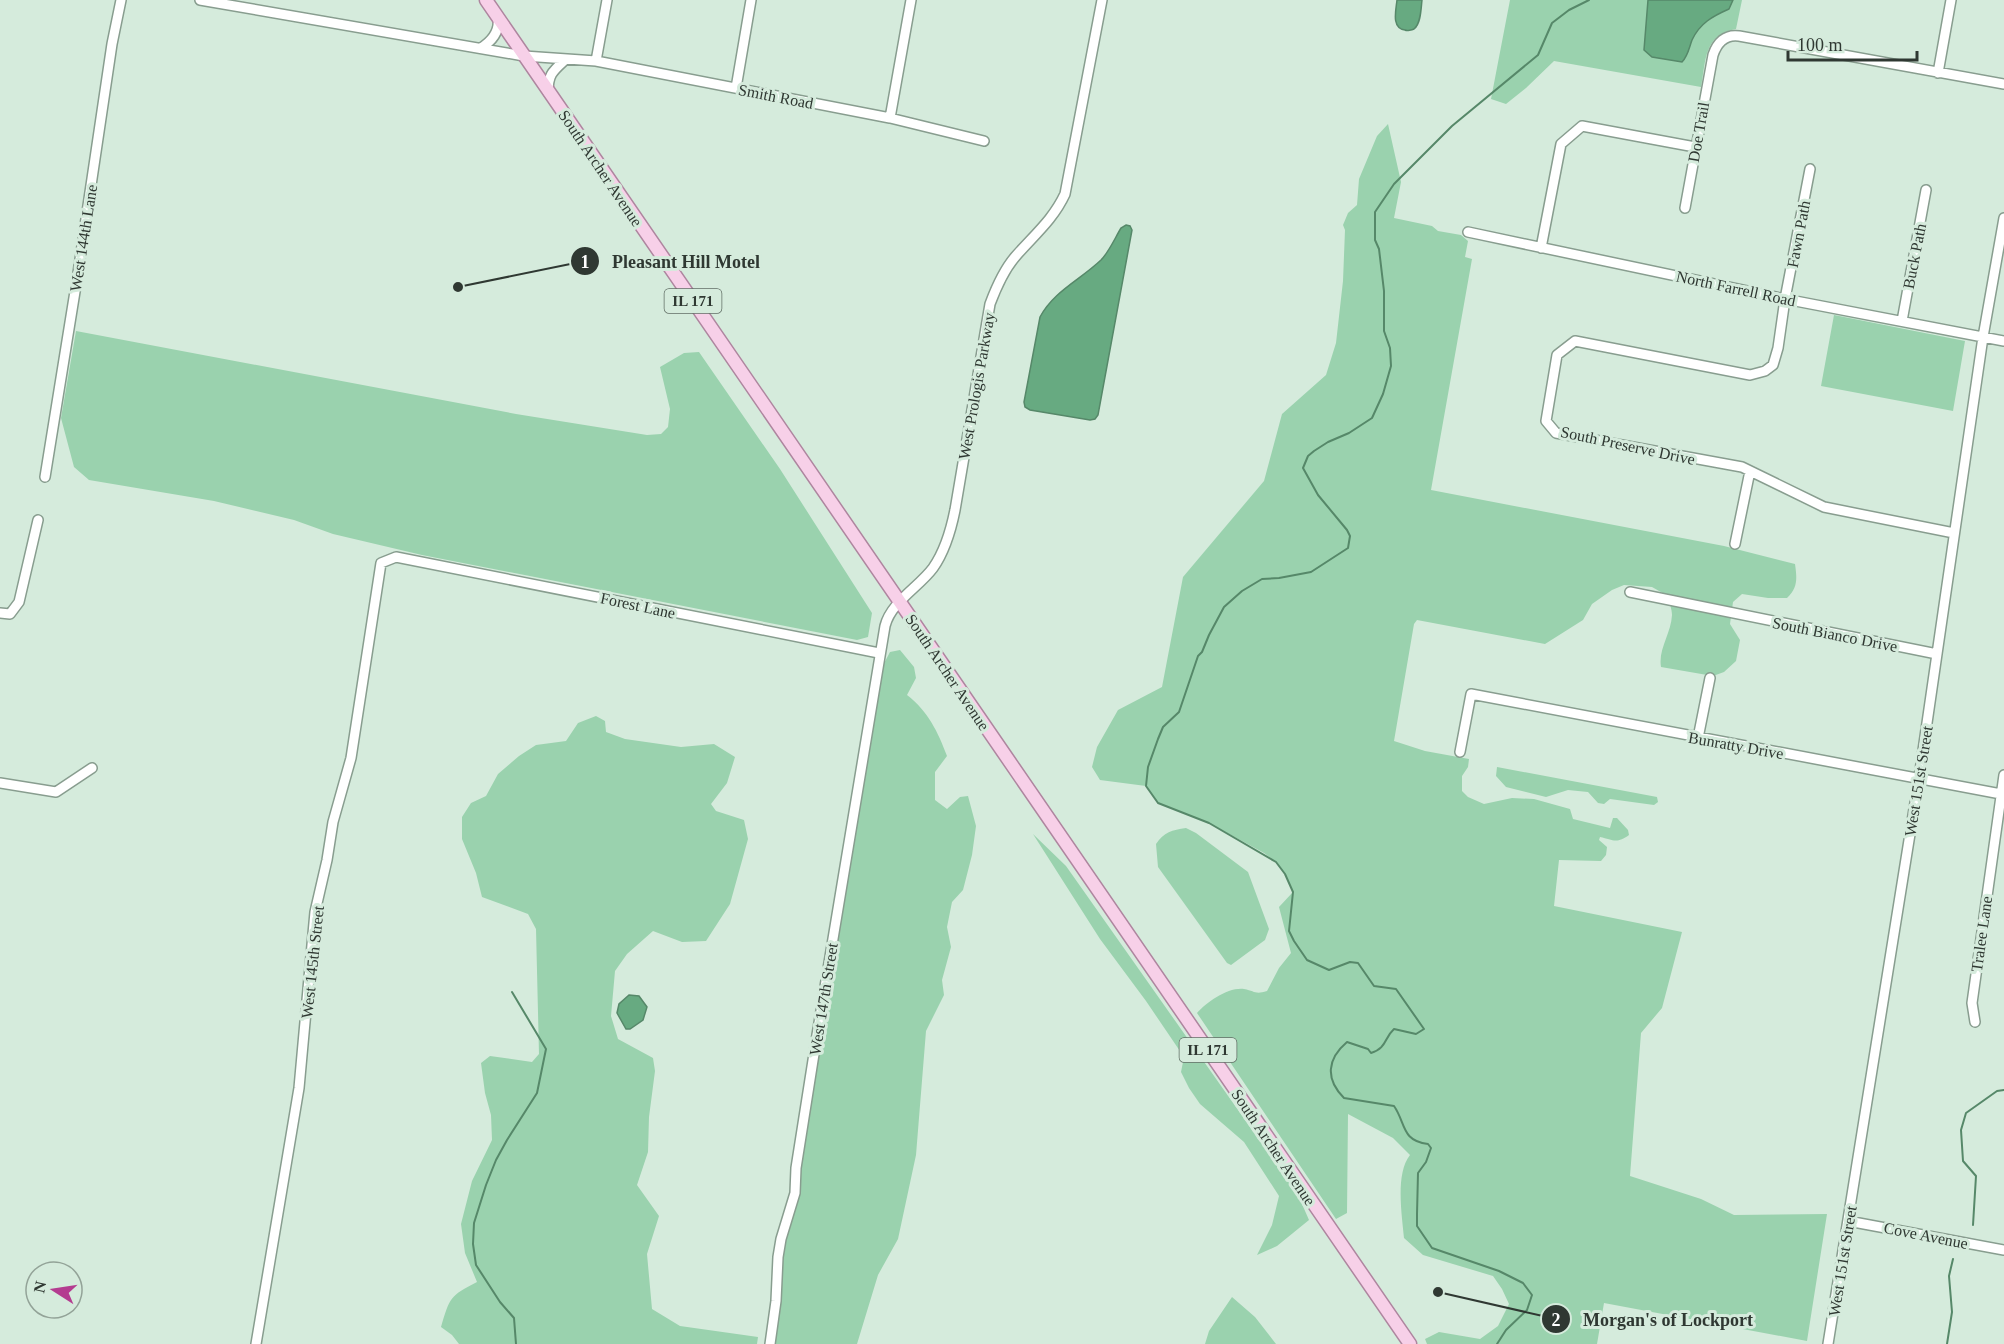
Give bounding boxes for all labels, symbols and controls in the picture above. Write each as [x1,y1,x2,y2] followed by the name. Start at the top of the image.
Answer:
[1788,24,1917,62] scale bar
[1797,35,1843,55] text: 100 m
[737,81,815,112] street label: Smith Road
[1685,100,1712,164] street label: Doe Trail
[555,107,646,230] street label: South Archer Avenue
[67,183,100,293] street label: West 144th Lane
[1784,199,1813,269] street label: Fawn Path
[1900,222,1929,290] street label: Buck Path
[570,243,771,279] callout: Pleasant Hill Motel
[581,252,590,272] text: 1
[612,252,760,272] text: Pleasant Hill Motel
[1675,268,1797,309] street label: North Farrell Road
[664,289,722,313] road number: IL 171
[955,311,999,461] street label: West Prologis Parkway
[1559,423,1697,468] street label: South Preserve Drive
[599,589,677,622] street label: Forest Lane
[902,611,993,734] street label: South Archer Avenue
[1771,614,1899,655] street label: South Bianco Drive
[1901,724,1936,838] street label: West 151st Street
[1687,729,1785,763] street label: Bunratty Drive
[1968,895,1995,973] street label: Tralee Lane
[298,904,327,1019] street label: West 145th Street
[806,941,841,1056] street label: West 147th Street
[1180,1038,1236,1062] road number: IL 171
[1228,1086,1319,1209] street label: South Archer Avenue
[1825,1204,1860,1318] street label: West 151st Street
[1882,1219,1969,1252] street label: Cove Avenue
[24,1260,84,1320] north arrow
[30,1279,49,1294] text: N
[1541,1301,1765,1337] callout: Morgan's of Lockport
[1552,1310,1561,1330] text: 2
[1583,1310,1753,1330] text: Morgan's of Lockport

